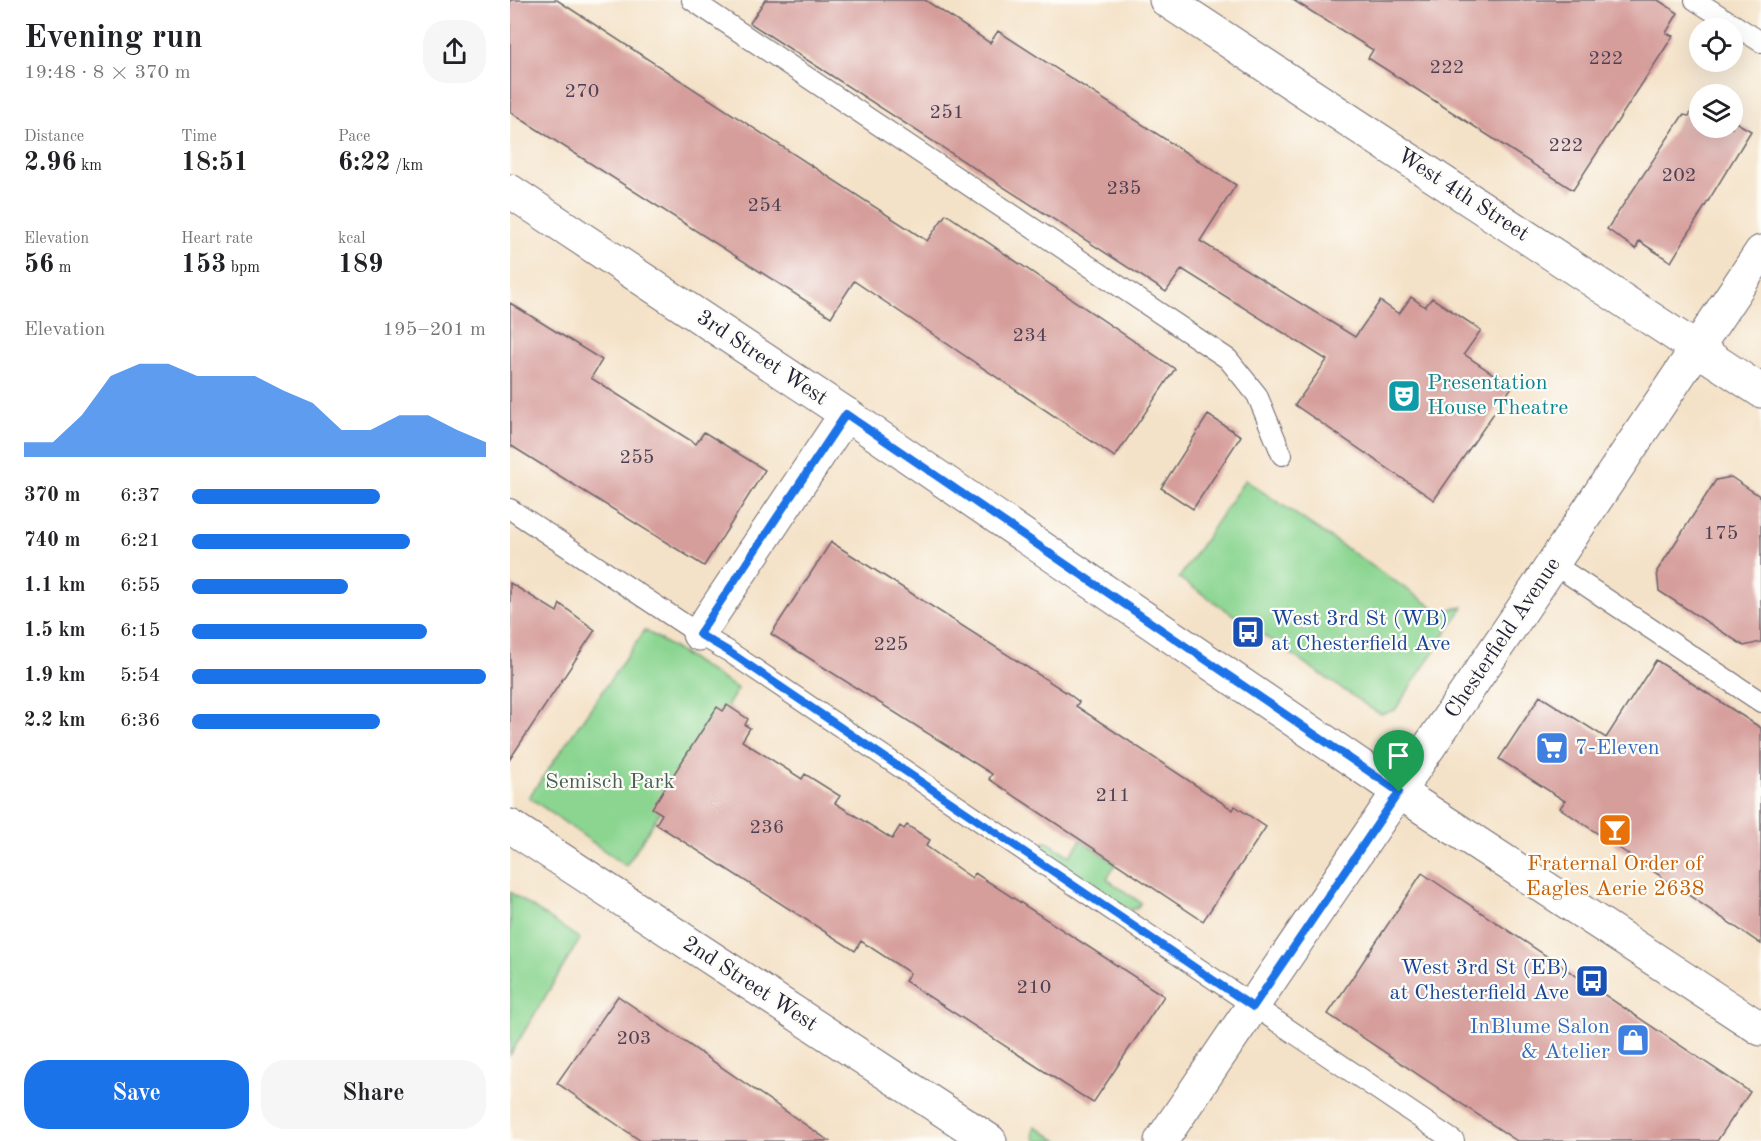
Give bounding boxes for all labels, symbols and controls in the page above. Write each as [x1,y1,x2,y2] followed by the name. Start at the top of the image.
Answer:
[1689,18,1743,138] map controls
[1689,18,1743,72] button: locate
[423,20,486,83] button: share
[24,22,203,55] text: Evening run
[1589,49,1623,69] house number: 222
[1430,58,1464,78] house number: 222
[24,63,191,83] text: 19:48 · 8 × 370 m
[565,82,599,102] house number: 270
[1689,84,1743,138] button: layers
[930,103,964,123] house number: 251
[24,129,84,145] text: Distance
[181,129,217,145] text: Time
[338,129,370,145] text: Pace
[1549,136,1583,156] house number: 222
[1393,144,1533,246] street label: West 4th Street
[24,150,77,176] text: 2.96
[181,150,249,176] text: 18:51
[338,150,391,176] text: 6:22
[77,158,102,174] text: km
[391,158,423,174] text: /km
[1662,166,1696,186] house number: 202
[1107,179,1141,199] house number: 235
[748,196,782,216] house number: 254
[24,231,89,247] text: Elevation
[181,231,253,247] text: Heart rate
[338,231,366,247] text: kcal
[24,252,54,278] text: 56
[181,252,226,278] text: 153
[338,252,383,278] text: 189
[54,260,71,276] text: m
[226,260,260,276] text: bpm
[693,306,831,410] street label: 3rd Street West
[24,320,105,340] text: Elevation
[383,320,486,340] text: 195–201 m
[1013,326,1047,346] house number: 234
[1427,372,1568,419] place label: Presentation House Theatre
[1386,378,1422,414] theatre icon: Presentation House Theatre
[620,448,654,468] house number: 255
[24,486,80,506] text: 370 m
[120,486,160,506] text: 6:37
[1704,524,1738,544] house number: 175
[24,531,80,551] text: 740 m
[120,531,160,551] text: 6:21
[1441,554,1565,722] street label: Chesterfield Avenue
[24,576,86,596] text: 1.1 km
[120,576,160,596] text: 6:55
[1271,608,1450,655] place label: West 3rd St (WB) at Chesterfield Ave
[1230,614,1266,650] bus stop icon: West 3rd St (WB) at Chesterfield Ave
[24,621,86,641] text: 1.5 km
[120,621,160,641] text: 6:15
[874,635,908,655] house number: 225
[24,666,86,686] text: 1.9 km
[120,666,160,686] text: 5:54
[24,711,86,731] text: 2.2 km
[120,711,160,731] text: 6:36
[1373,730,1424,792] pin
[1534,730,1570,766] supermarket icon: 7-Eleven
[1575,737,1660,759] place label: 7-Eleven
[1382,739,1415,772] icon: arrive
[545,771,675,793] park label: Semisch Park
[1096,786,1130,806] house number: 211
[1597,812,1633,848] bar icon: Fraternal Order of Eagles Aerie 2638
[750,818,784,838] house number: 236
[1526,853,1704,900] place label: Fraternal Order of Eagles Aerie 2638
[679,932,821,1036] street label: 2nd Street West
[1390,957,1569,1004] place label: West 3rd St (EB) at Chesterfield Ave
[1574,963,1610,999] bus stop icon: West 3rd St (EB) at Chesterfield Ave
[1017,978,1051,998] house number: 210
[1470,1016,1610,1063] place label: InBlume Salon & Atelier
[1615,1022,1651,1058] shop icon: InBlume Salon & Atelier
[617,1029,651,1049] house number: 203
[24,1060,249,1129] button: Save
[261,1060,486,1129] button: Share

